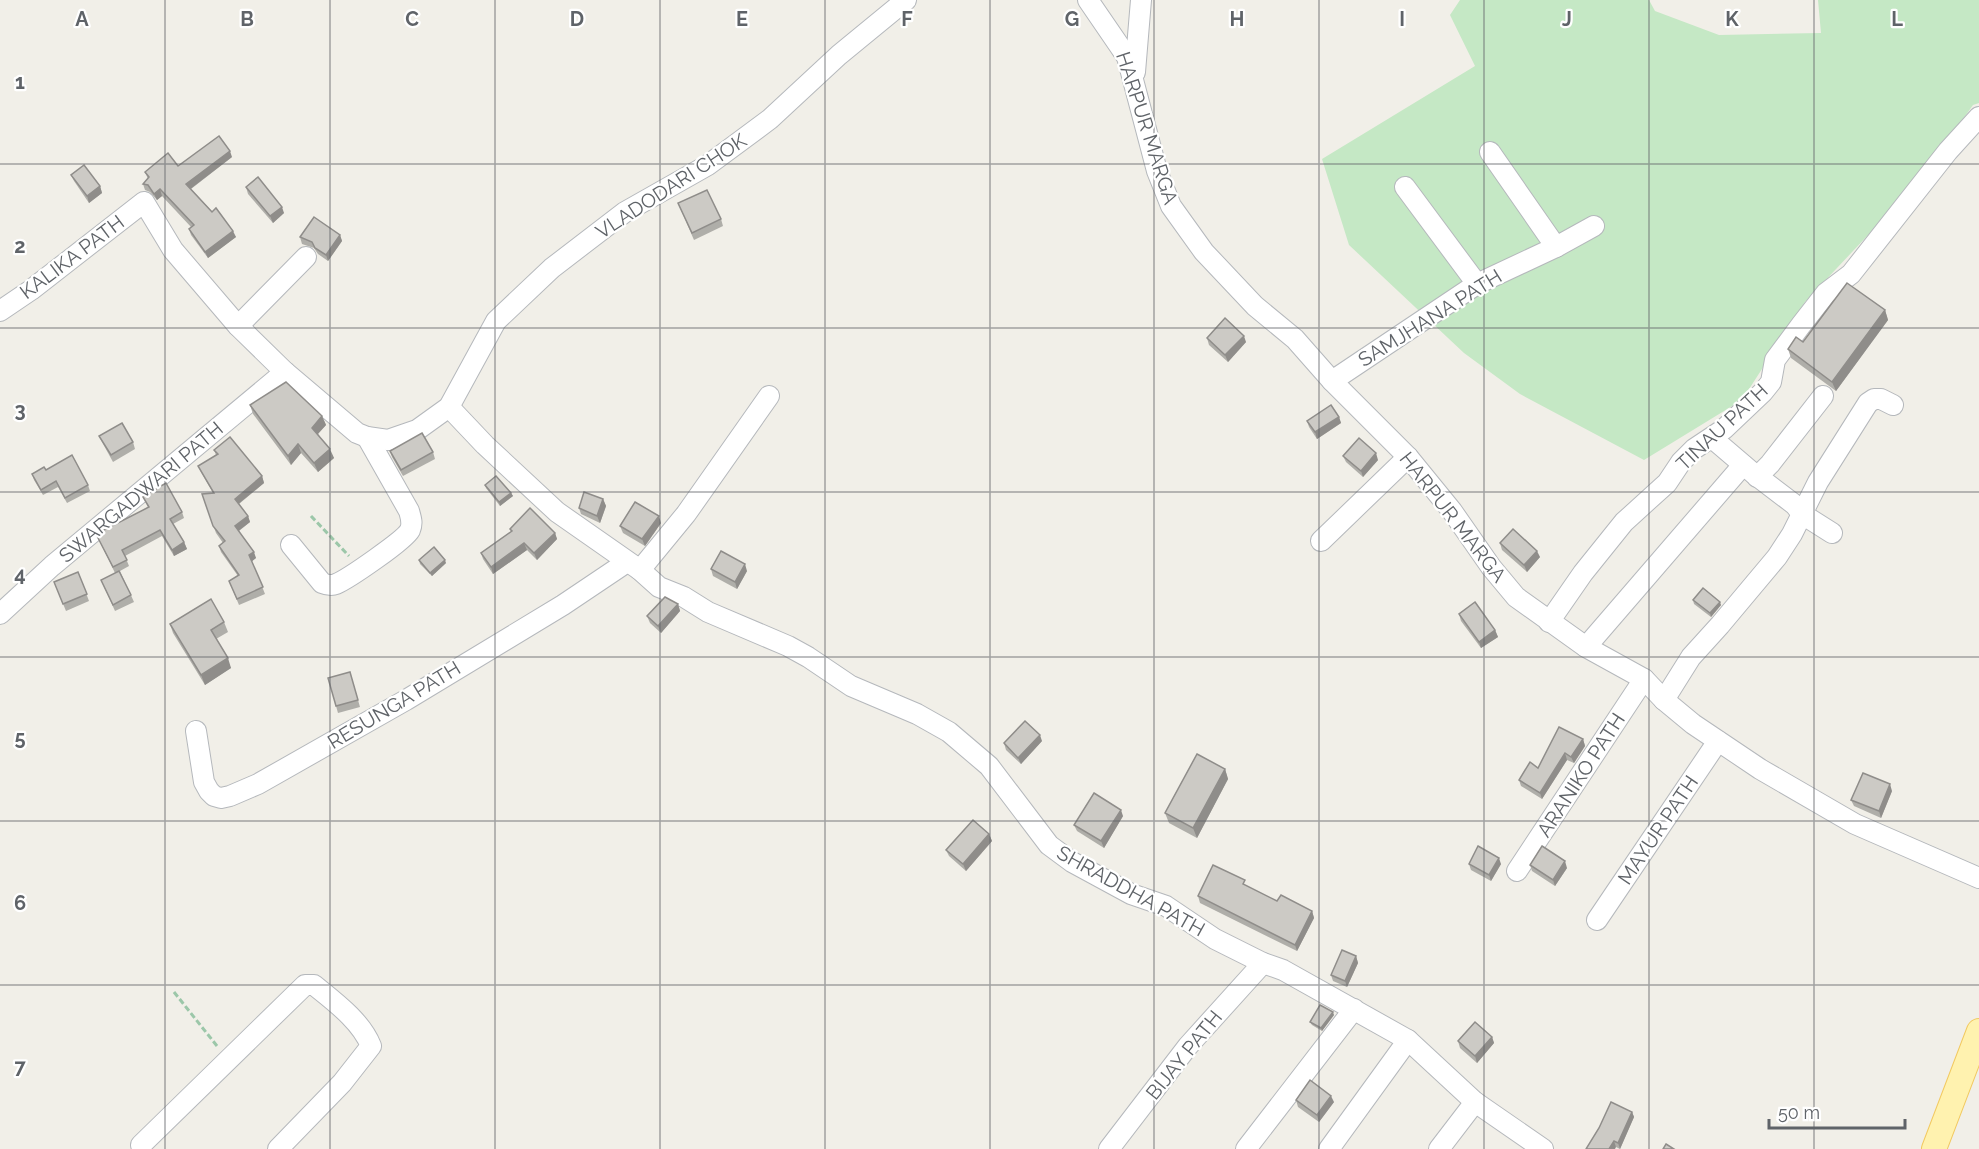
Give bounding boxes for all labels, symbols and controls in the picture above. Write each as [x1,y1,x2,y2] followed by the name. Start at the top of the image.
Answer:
[75,7,89,31] text: A
[240,7,254,31] text: B
[405,7,419,31] text: C
[570,7,584,31] text: D
[736,7,748,31] text: E
[901,7,913,31] text: F
[1065,7,1079,31] text: G
[1230,7,1244,31] text: H
[1399,7,1405,31] text: I
[1562,7,1572,31] text: J
[1725,7,1739,31] text: K
[1891,7,1903,31] text: L
[1111,49,1183,208] street label: HARPUR MARGA
[15,70,25,94] text: 1
[591,128,751,244] street label: VLADODARI CHOK
[15,210,129,304] street label: KALIKA PATH
[14,234,26,258] text: 2
[1354,264,1506,372] street label: SAMJHANA PATH
[1671,379,1773,475] street label: TINAU PATH
[14,398,26,422] text: 3
[54,416,228,568] street label: SWARGADWARI PATH
[1395,447,1512,587] street label: HARPUR MARGA
[14,562,26,586] text: 4
[323,656,465,754] street label: RESUNGA PATH
[1532,708,1630,842] street label: ARANIKO PATH
[14,726,26,750] text: 5
[1613,771,1703,889] street label: MAYUR PATH
[1053,840,1209,942] street label: SHRADDHA PATH
[14,891,26,915] text: 6
[1141,1006,1227,1104] street label: BIJAY PATH
[14,1055,26,1079] text: 7
[1769,1092,1906,1130] scale bar
[1778,1102,1820,1123] text: 50 m

